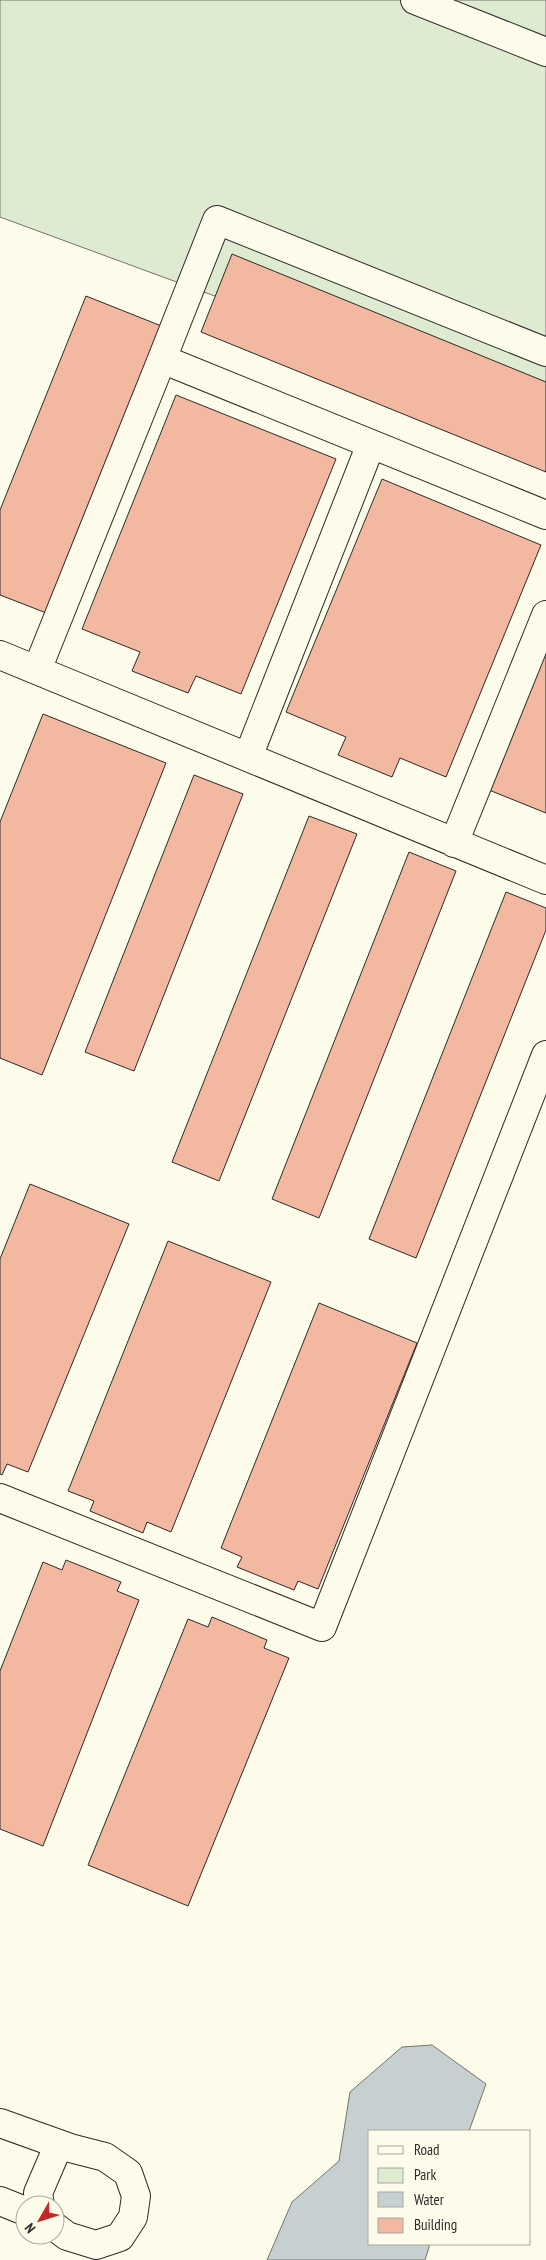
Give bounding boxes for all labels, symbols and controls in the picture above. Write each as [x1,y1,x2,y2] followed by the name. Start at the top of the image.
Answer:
[368,2130,531,2245] legend
[414,2140,440,2159] text: Road
[414,2165,436,2184] text: Park
[414,2190,445,2209] text: Water
[15,2195,65,2245] north arrow
[414,2215,457,2234] text: Building
[21,2220,39,2237] text: N

